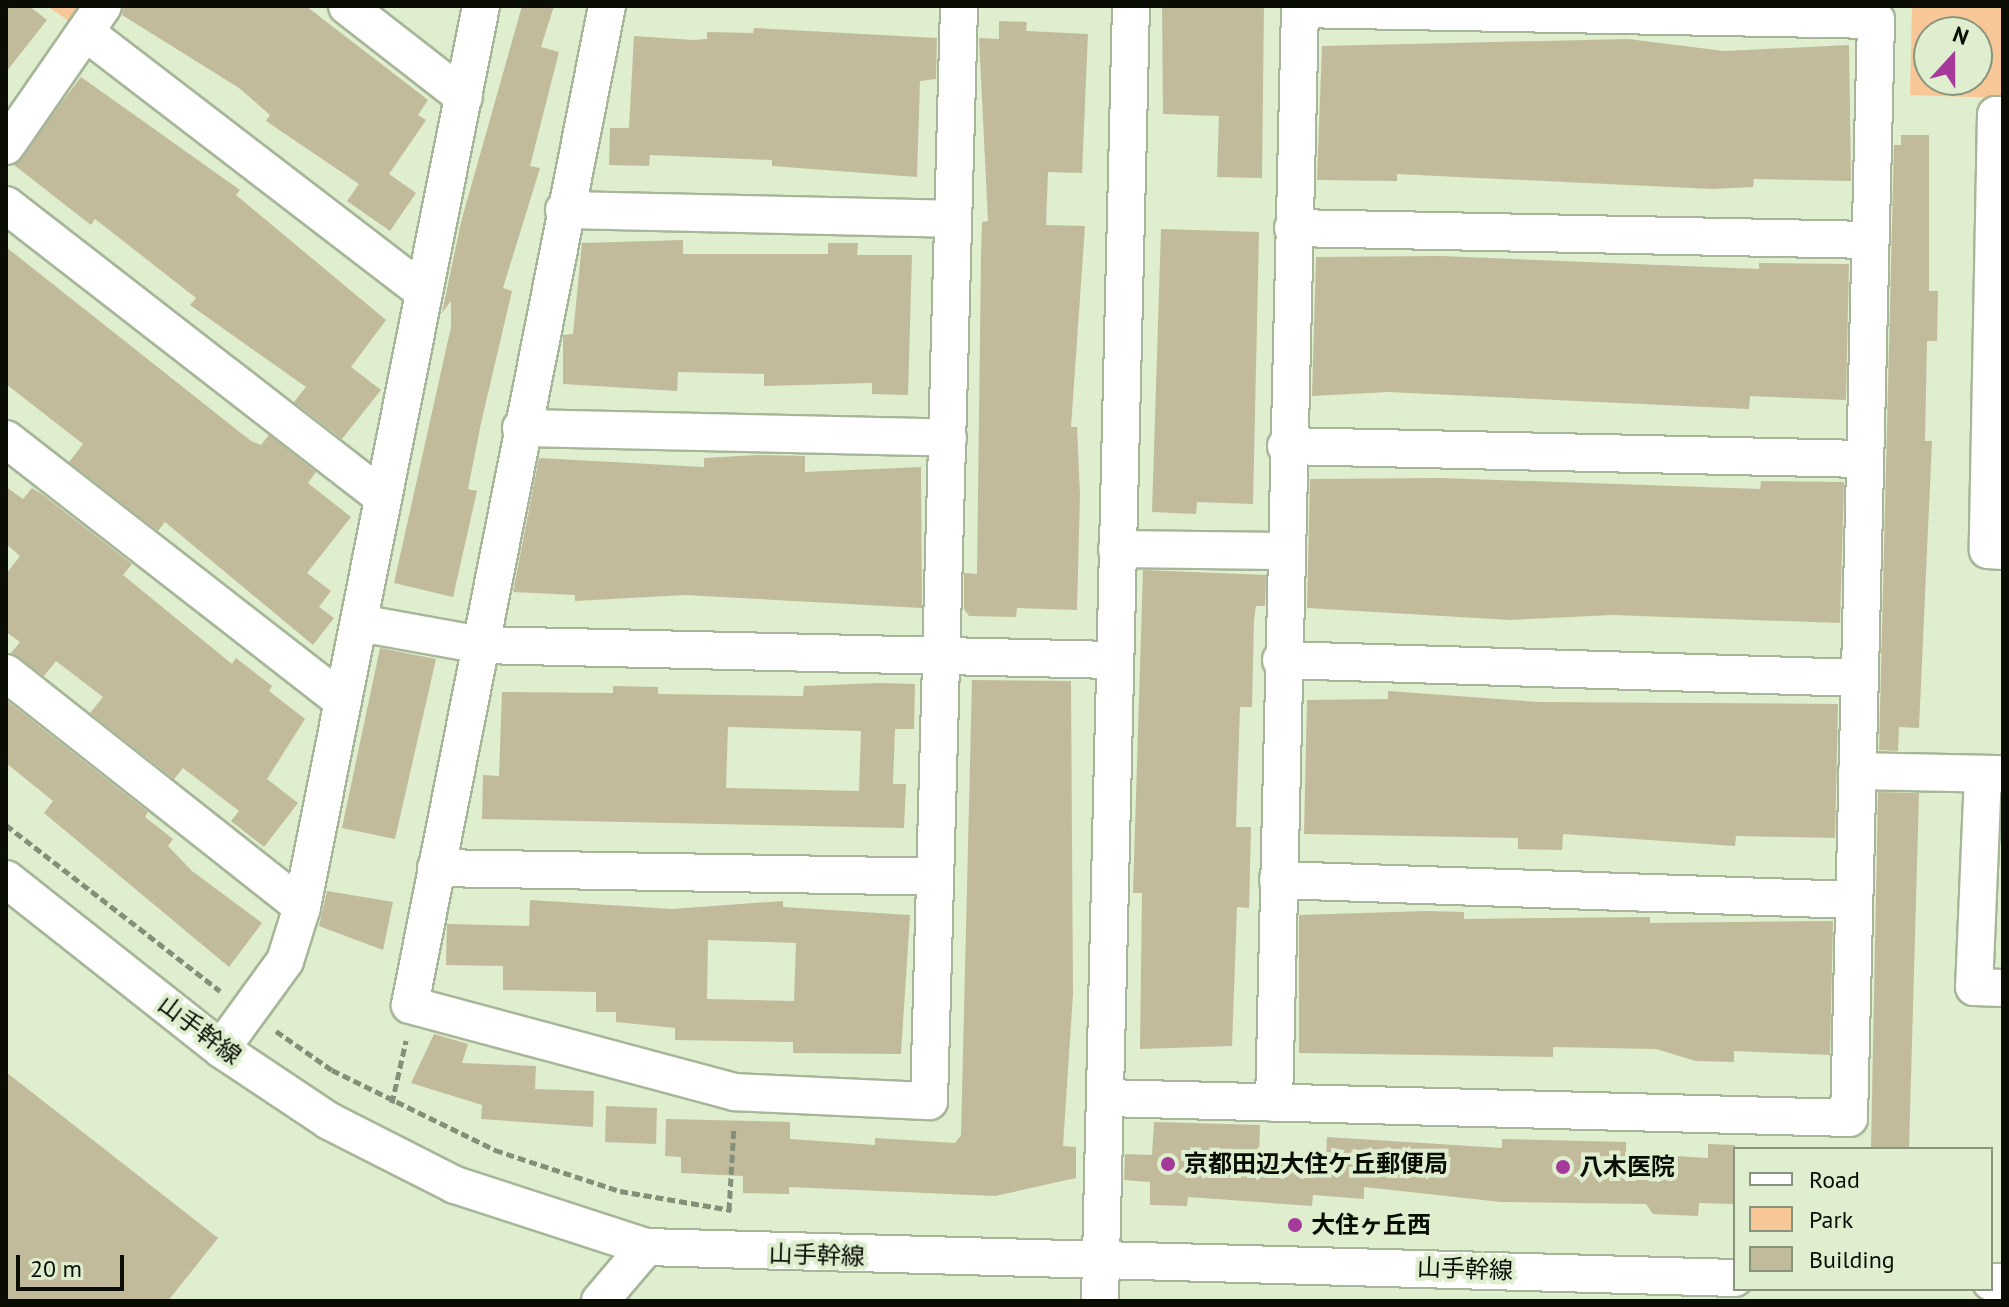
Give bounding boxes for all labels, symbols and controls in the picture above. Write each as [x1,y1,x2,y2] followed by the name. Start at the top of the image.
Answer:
[1913,16,1993,96] north arrow
[1949,20,1973,51] text: N
[153,990,247,1070] street label: 山手幹線
[1733,1147,1993,1291] legend
[1184,1150,1448,1178] place label: 京都田辺大住ケ丘郵便局
[1579,1153,1675,1181] place label: 八木医院
[1159,1155,1177,1173] marker: 京都田辺大住ケ丘郵便局
[1554,1158,1572,1176] marker: 八木医院
[1809,1164,1860,1195] text: Road
[1809,1204,1853,1235] text: Park
[1311,1211,1431,1239] place label: 大住ヶ丘西
[1286,1216,1304,1234] marker: 大住ヶ丘西
[20,1239,128,1289] scale bar
[769,1239,865,1271] street label: 山手幹線
[1809,1244,1895,1275] text: Building
[30,1253,82,1284] text: 20 m
[1417,1253,1513,1285] street label: 山手幹線

